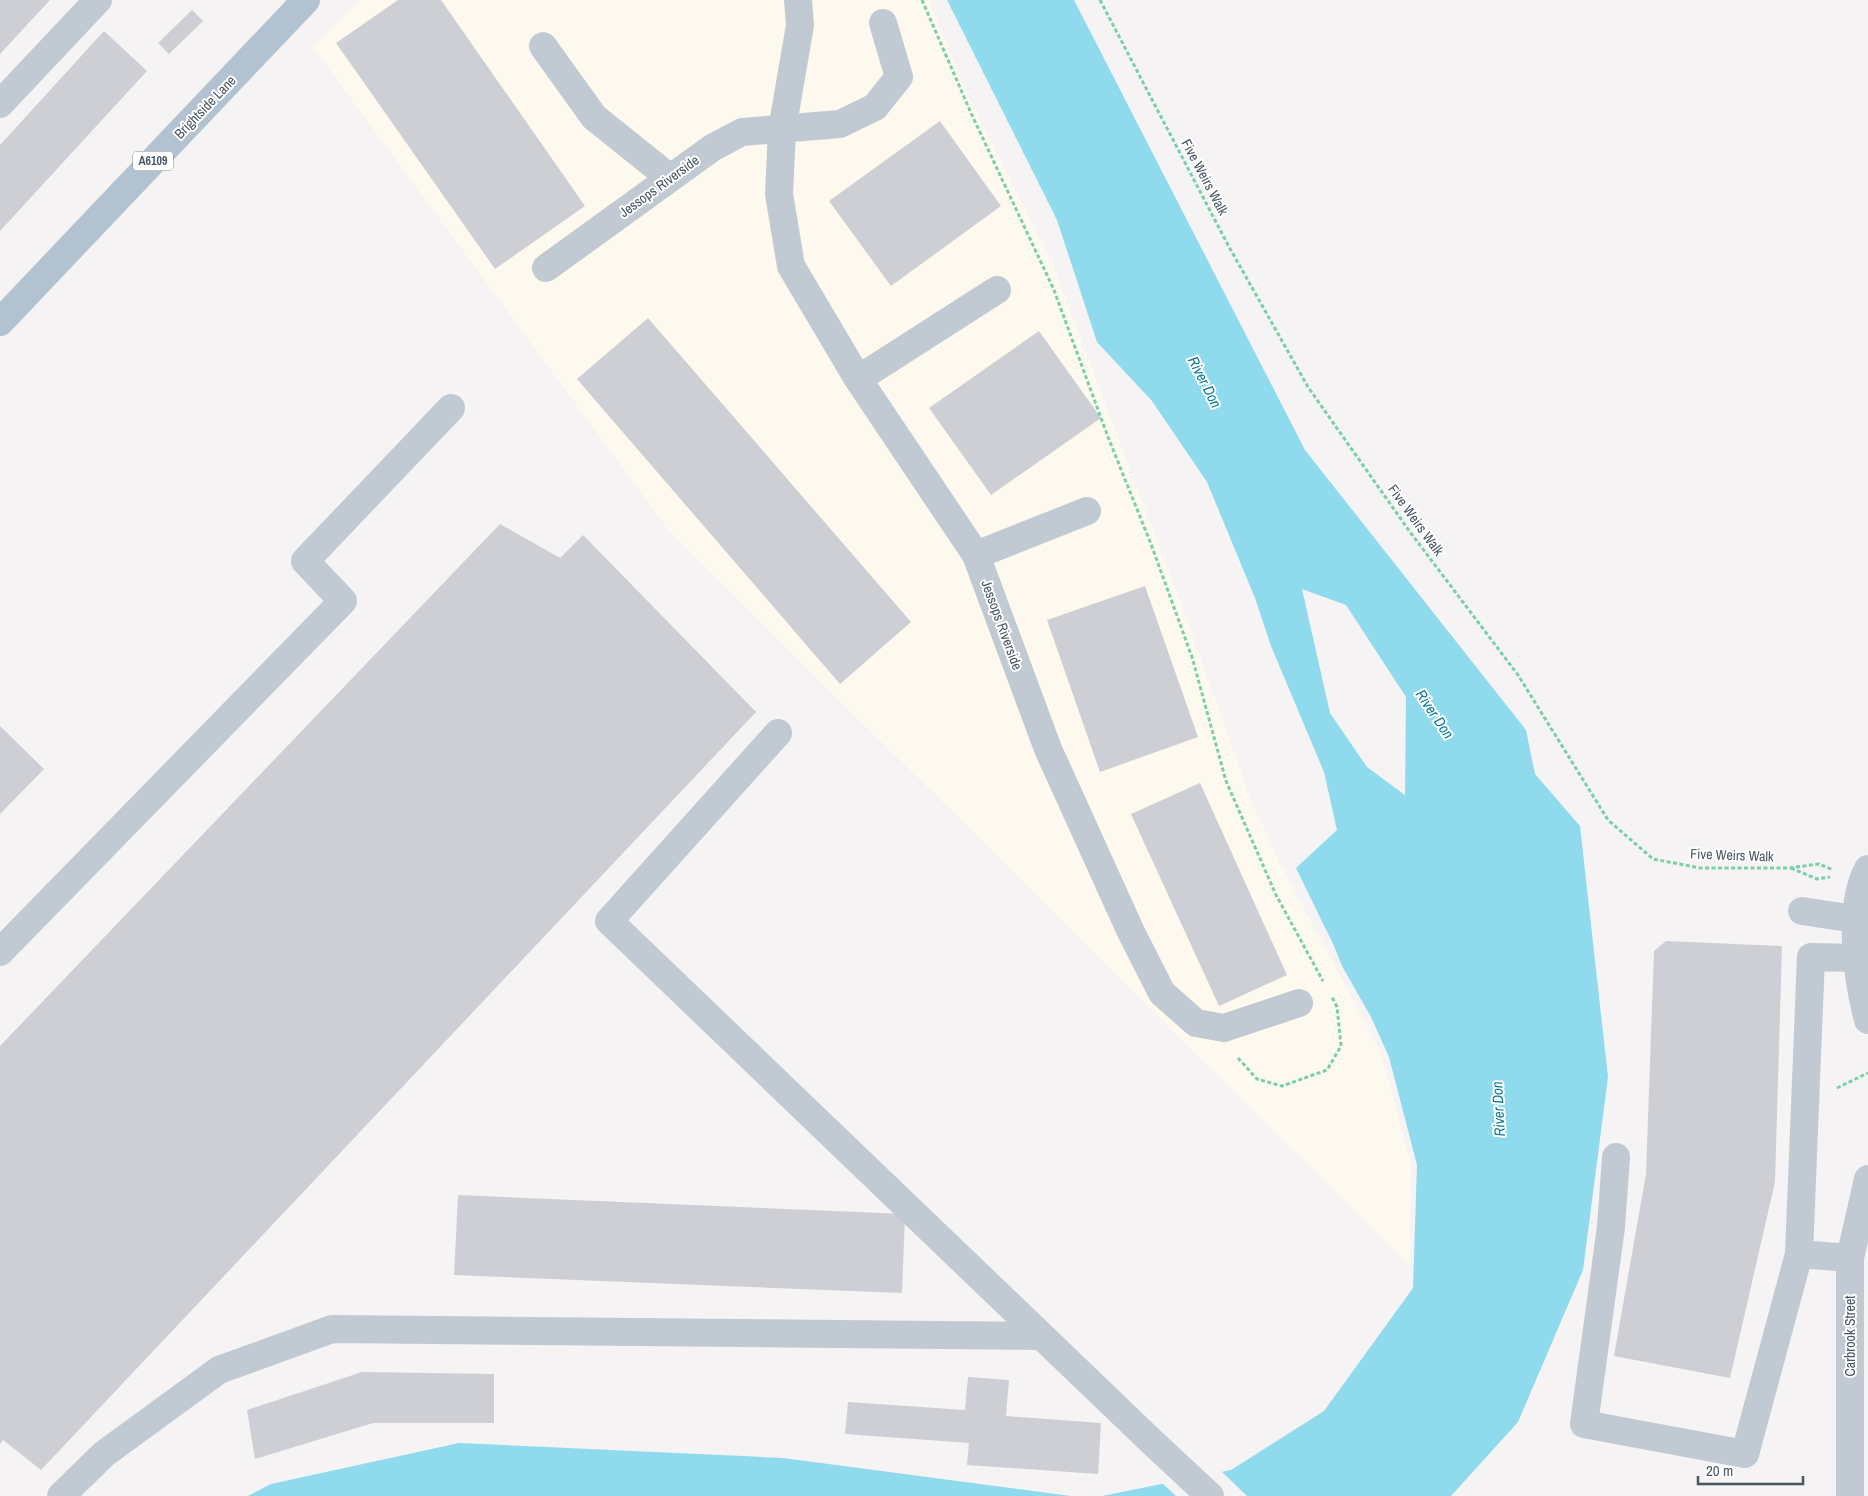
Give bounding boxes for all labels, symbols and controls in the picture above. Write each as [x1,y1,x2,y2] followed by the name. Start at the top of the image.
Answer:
[170,72,240,142] street label: Brightside Lane
[1177,136,1233,218] street label: Five Weirs Walk
[616,151,702,221] street label: Jessops Riverside
[133,152,173,170] road number: A6109
[1183,353,1227,412] water label: River Don
[1384,481,1448,559] street label: Five Weirs Walk
[977,578,1027,672] street label: Jessops Riverside
[1411,685,1459,743] water label: River Don
[1690,845,1774,865] street label: Five Weirs Walk
[1486,1081,1510,1137] water label: River Don
[1841,1295,1859,1377] street label: Carbrook Street
[1698,1454,1803,1486] scale bar
[1706,1460,1733,1481] text: 20 m

